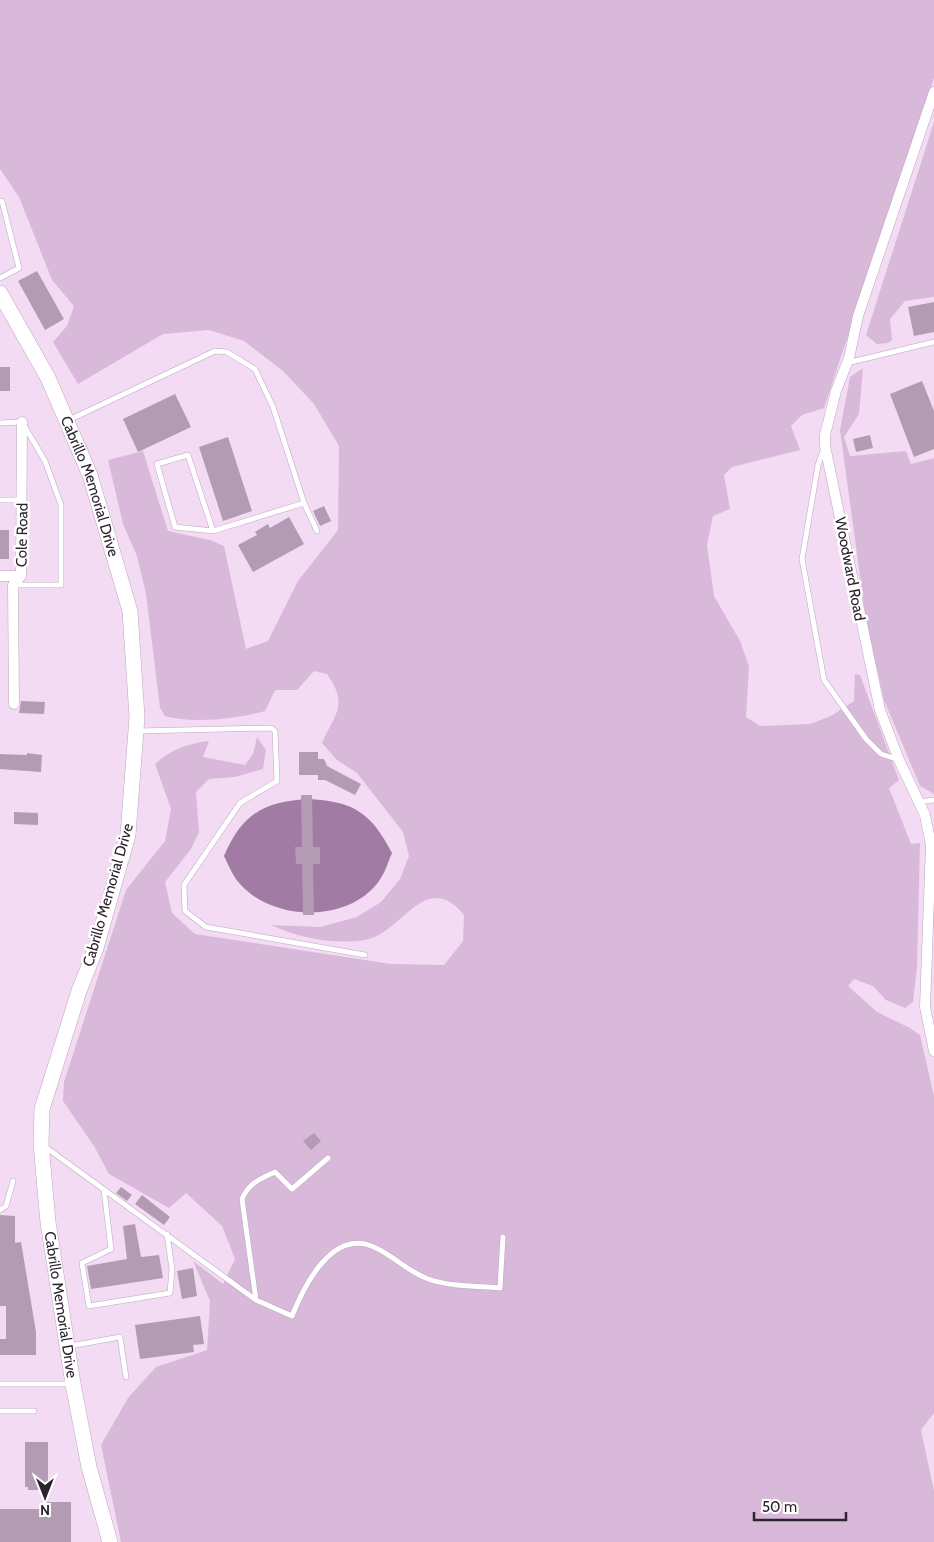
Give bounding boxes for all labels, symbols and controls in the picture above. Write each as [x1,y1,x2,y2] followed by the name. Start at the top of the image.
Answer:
[57,413,123,559] street label: Cabrillo Memorial Drive
[12,503,32,567] street label: Cole Road
[831,516,869,622] street label: Woodward Road
[79,821,137,969] street label: Cabrillo Memorial Drive
[41,1230,81,1380] street label: Cabrillo Memorial Drive
[20,1472,70,1522] north arrow
[754,1490,846,1522] scale bar
[762,1498,797,1516] text: 50 m
[40,1501,50,1519] text: N

